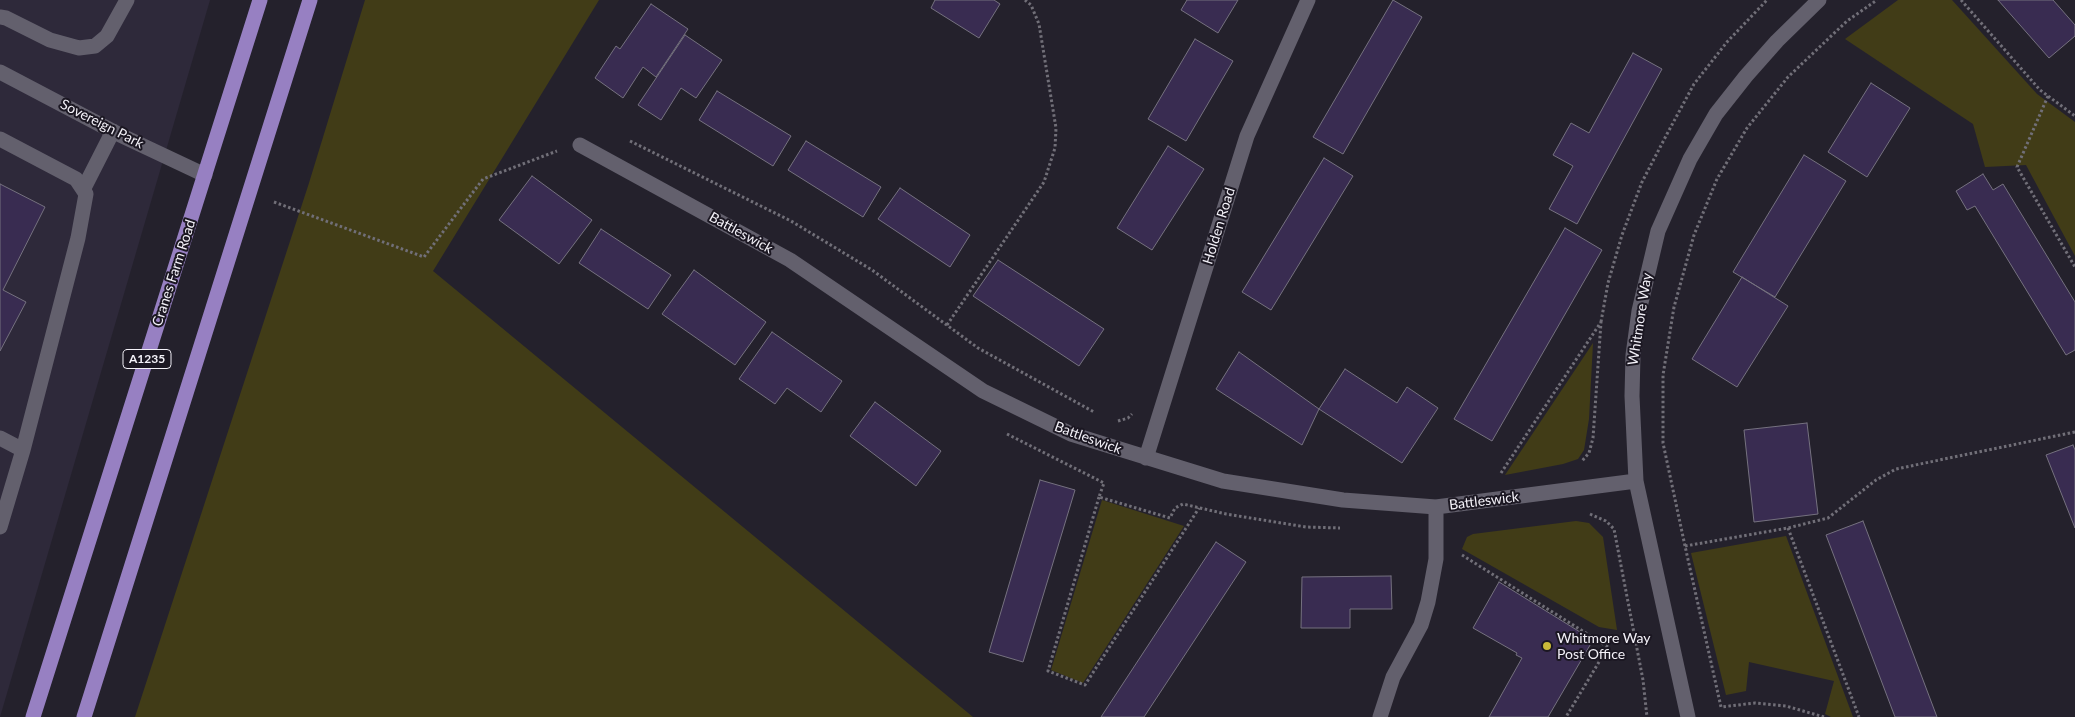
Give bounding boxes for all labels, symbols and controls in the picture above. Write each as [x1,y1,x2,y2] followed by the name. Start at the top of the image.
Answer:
[58,96,146,152] street label: Sovereign Park
[1199,186,1239,266] street label: Holden Road
[706,209,776,257] street label: Battleswick
[149,218,199,328] street label: Cranes Farm Road
[1624,271,1656,367] street label: Whitmore Way
[123,349,171,368] road number: A1235
[1052,418,1124,458] street label: Battleswick
[1448,488,1520,514] street label: Battleswick
[1557,630,1651,662] place label: Whitmore Way Post Office
[1541,640,1553,652] marker: Whitmore Way Post Office

